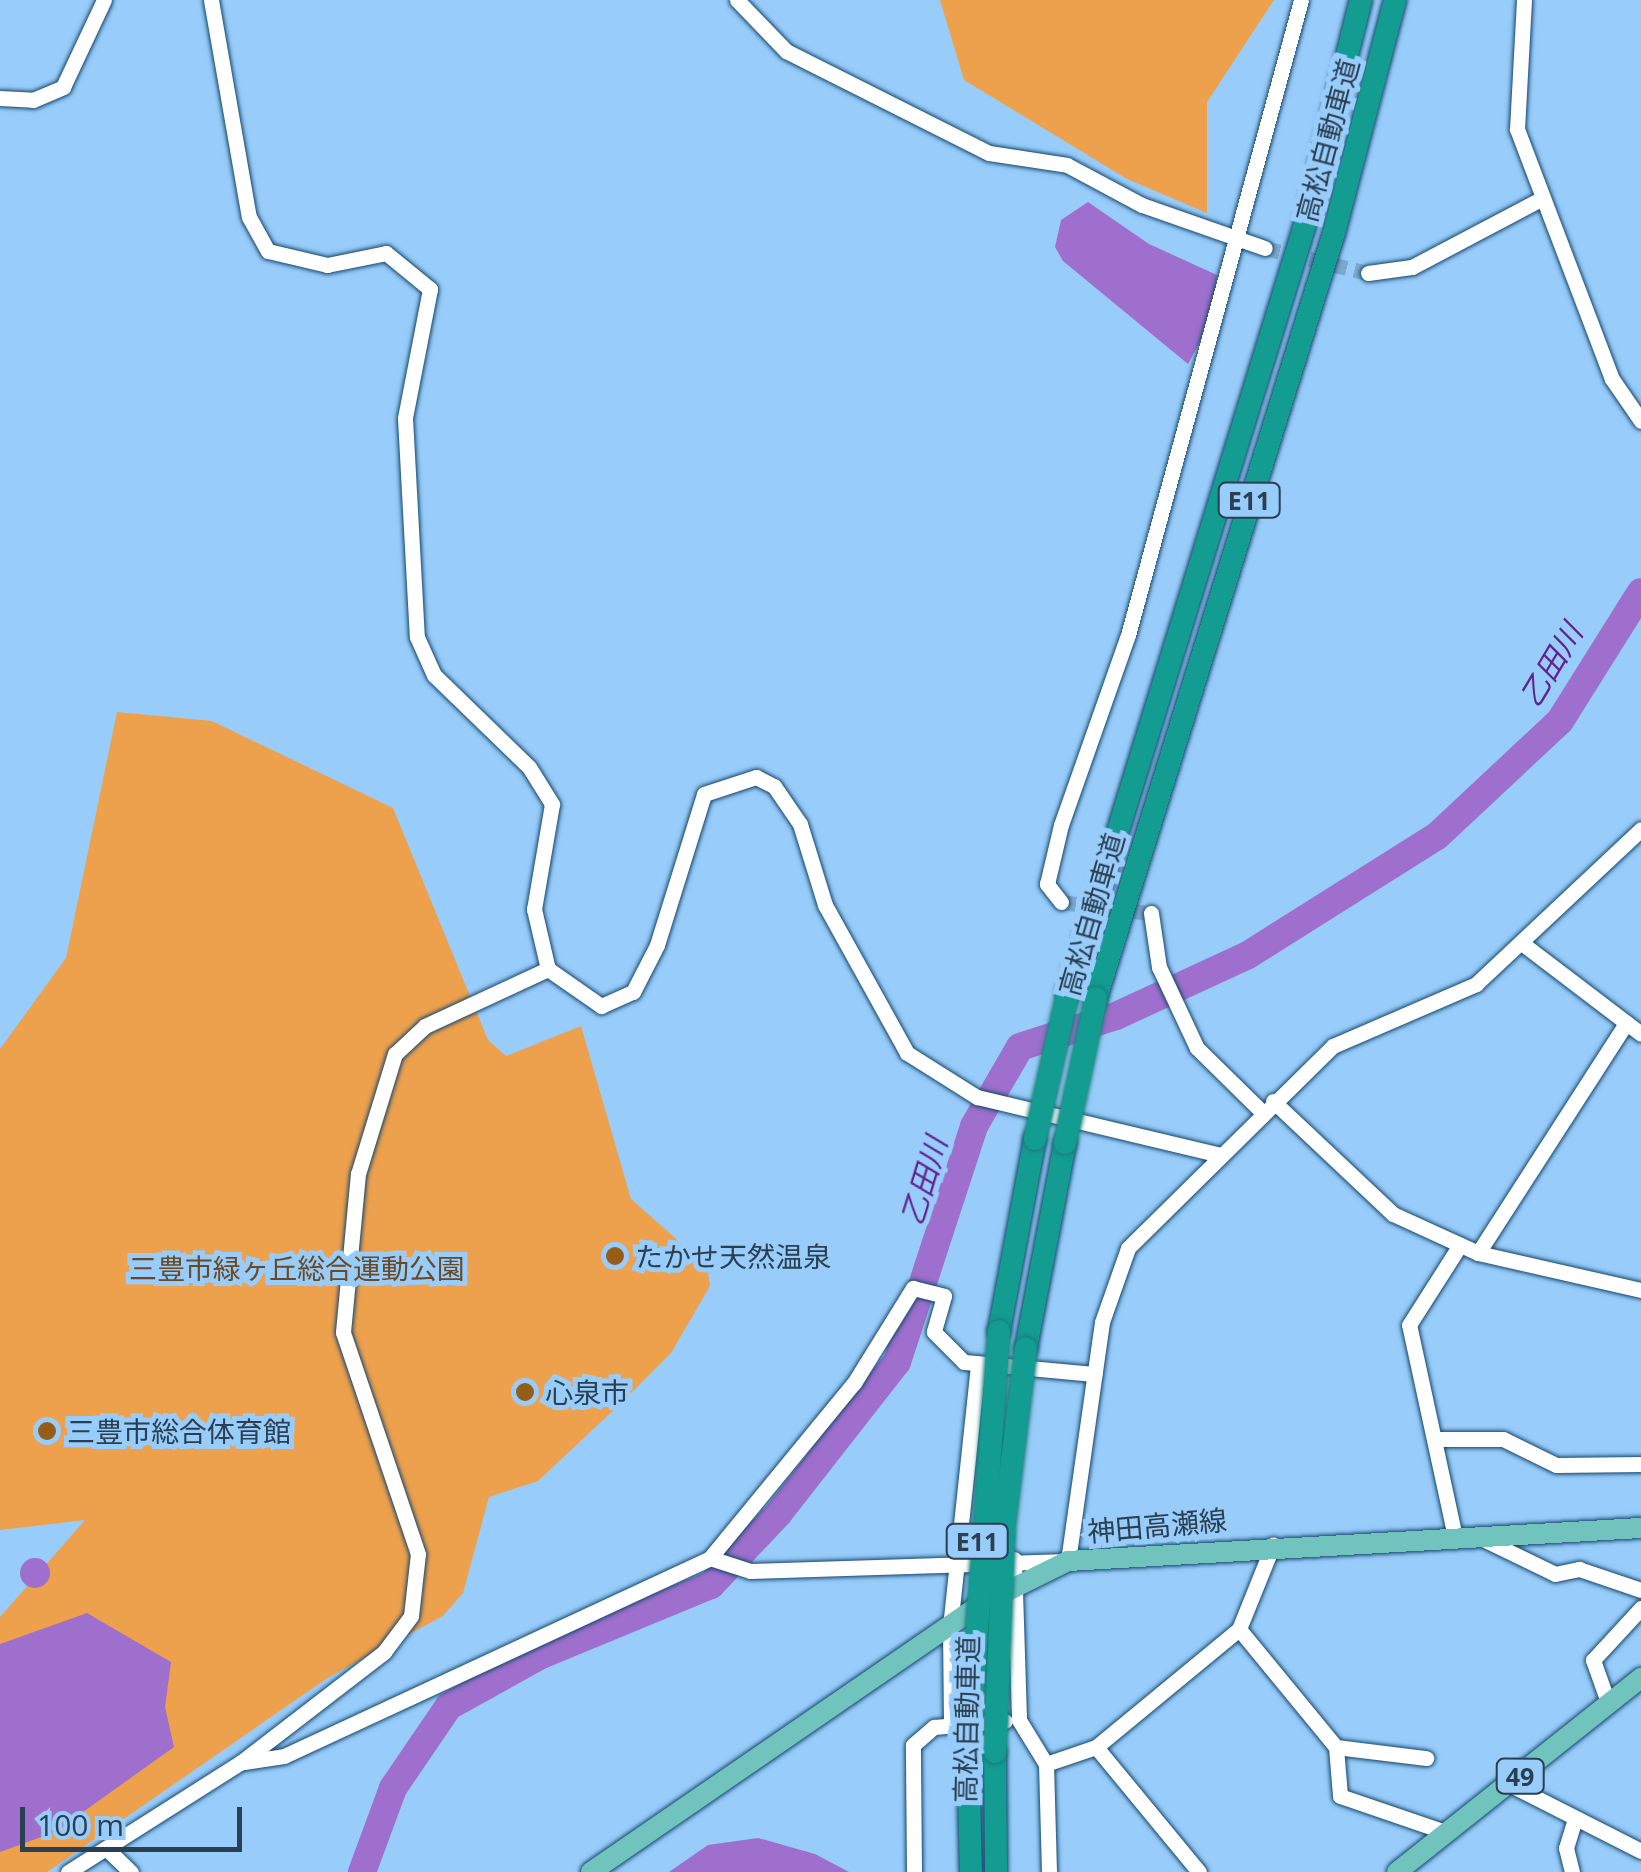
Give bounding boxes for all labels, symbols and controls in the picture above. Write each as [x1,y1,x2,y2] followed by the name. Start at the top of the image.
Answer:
[1289,55,1365,225] street label: 高松自動車道
[1216,480,1282,520] road number: E11
[1512,617,1590,713] water label: 乙田川
[1052,829,1130,999] street label: 高松自動車道
[894,1133,954,1229] water label: 乙田川
[635,1239,831,1273] place label: たかせ天然温泉
[604,1245,626,1267] marker: たかせ天然温泉
[129,1251,465,1285] park label: 三豊市緑ヶ丘総合運動公園
[545,1375,629,1409] place label: 心泉市
[514,1381,536,1403] marker: 心泉市
[67,1414,291,1448] place label: 三豊市総合体育館
[36,1420,58,1442] marker: 三豊市総合体育館
[1086,1502,1228,1548] street label: 神田高瀬線
[944,1521,1010,1561] road number: E11
[948,1635,984,1803] street label: 高松自動車道
[1495,1756,1545,1796] road number: 49
[25,1787,248,1849] scale bar
[37,1804,124,1845] text: 100 m

